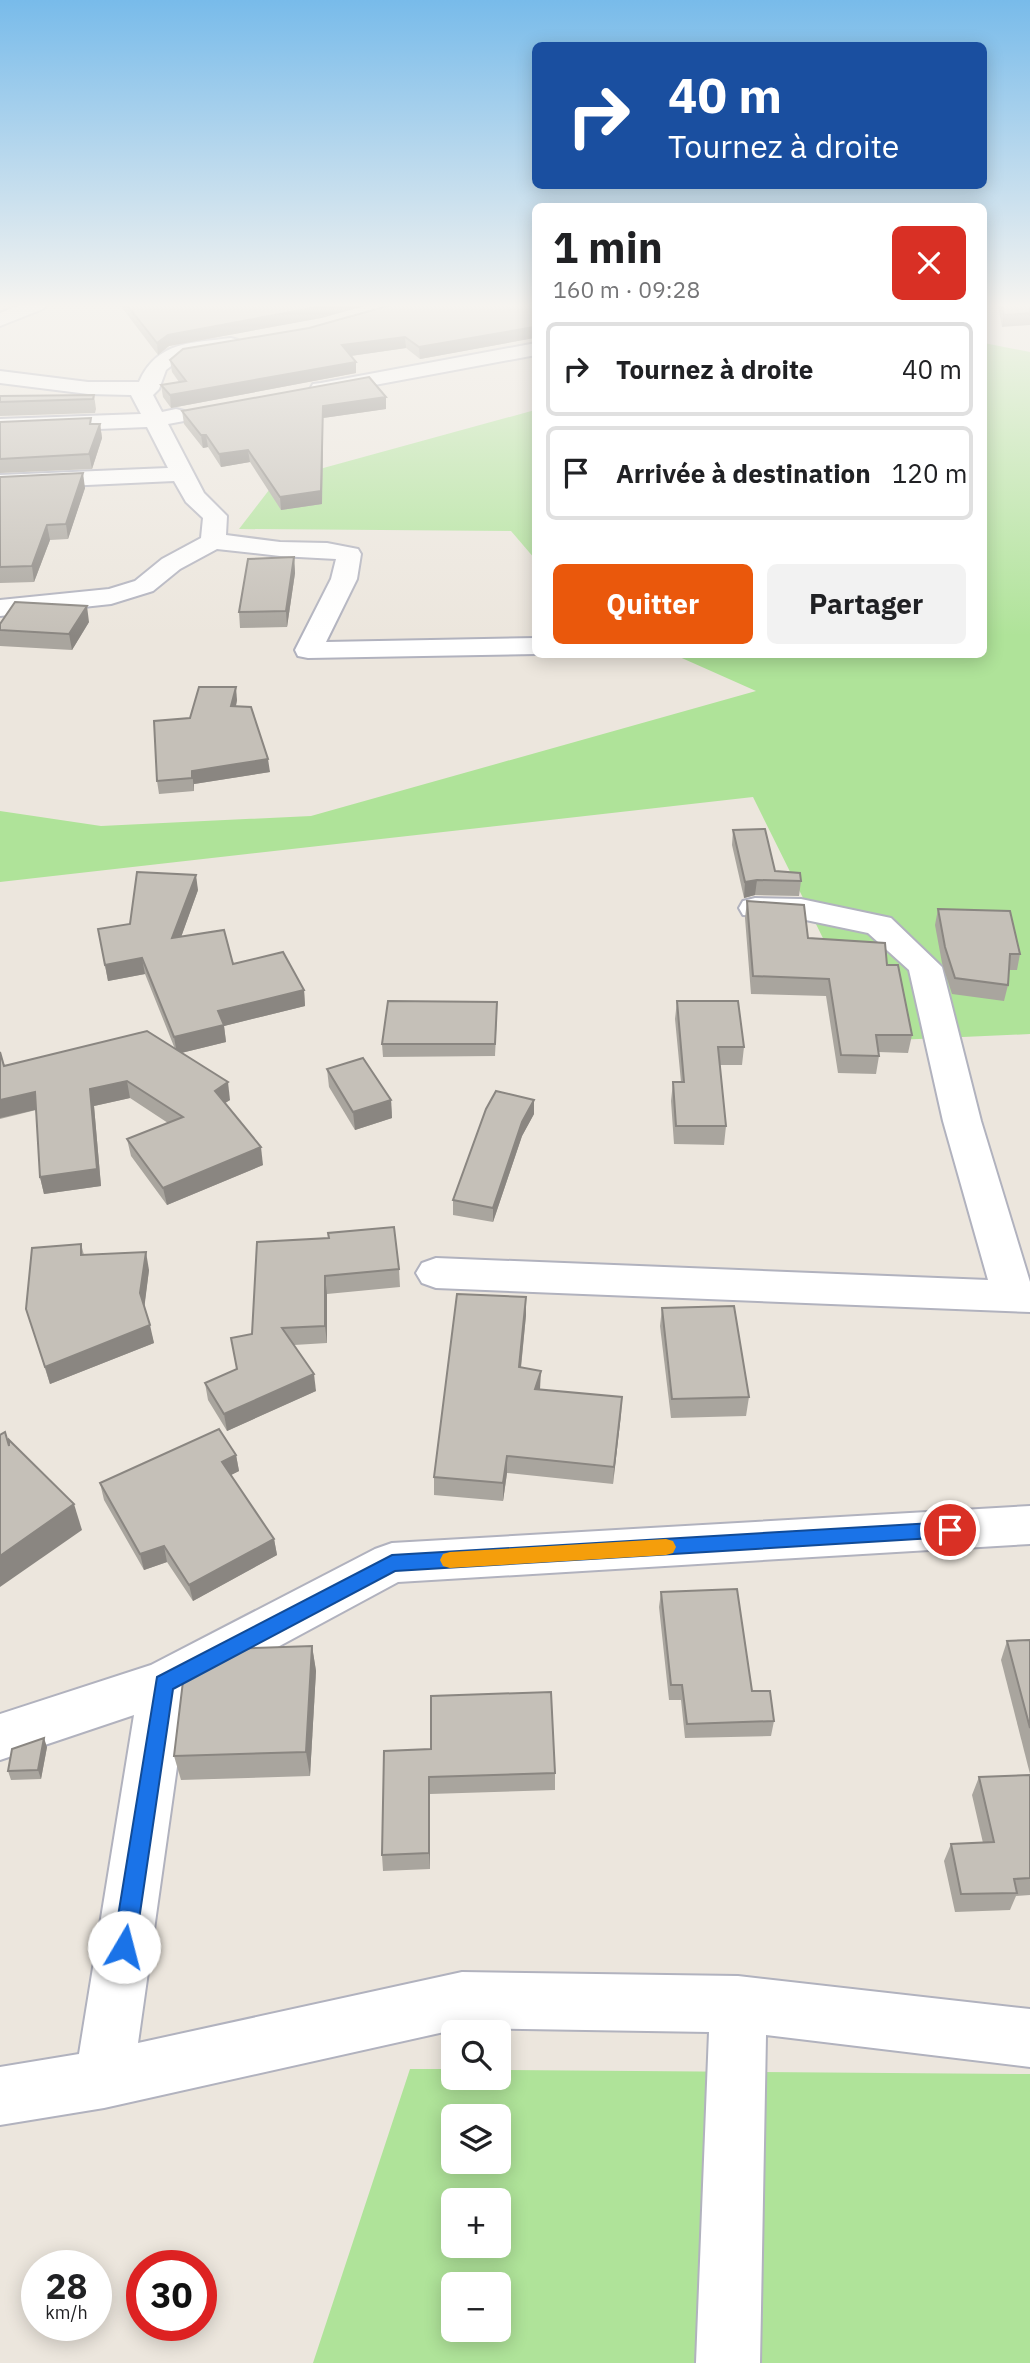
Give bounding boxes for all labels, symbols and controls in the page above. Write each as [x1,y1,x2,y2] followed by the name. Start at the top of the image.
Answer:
[668,63,782,126] text: 40 m
[553,70,644,161] icon: right
[668,125,899,167] text: Tournez à droite
[553,220,663,275] text: 1 min
[892,226,966,300] button: close
[553,274,700,304] text: 160 m · 09:28
[557,350,595,388] icon: right
[616,352,813,386] text: Tournez à droite
[902,352,962,386] text: 40 m
[557,454,595,492] icon: arrive
[616,456,871,490] text: Arrivée à destination
[892,456,967,490] text: 120 m
[553,564,753,644] button: Quitter
[767,564,966,644] button: Partager
[920,1500,980,1560] pin
[931,1511,969,1549] icon: arrive
[87,1910,161,1984] position arrow
[441,2020,511,2342] map controls
[441,2020,511,2090] button: search
[441,2104,511,2174] button: layers
[441,2188,511,2258] button: +
[126,2250,217,2341] speed limit sign: 30
[45,2263,88,2309] text: 28
[441,2272,511,2342] button: −
[45,2301,88,2324] text: km/h

